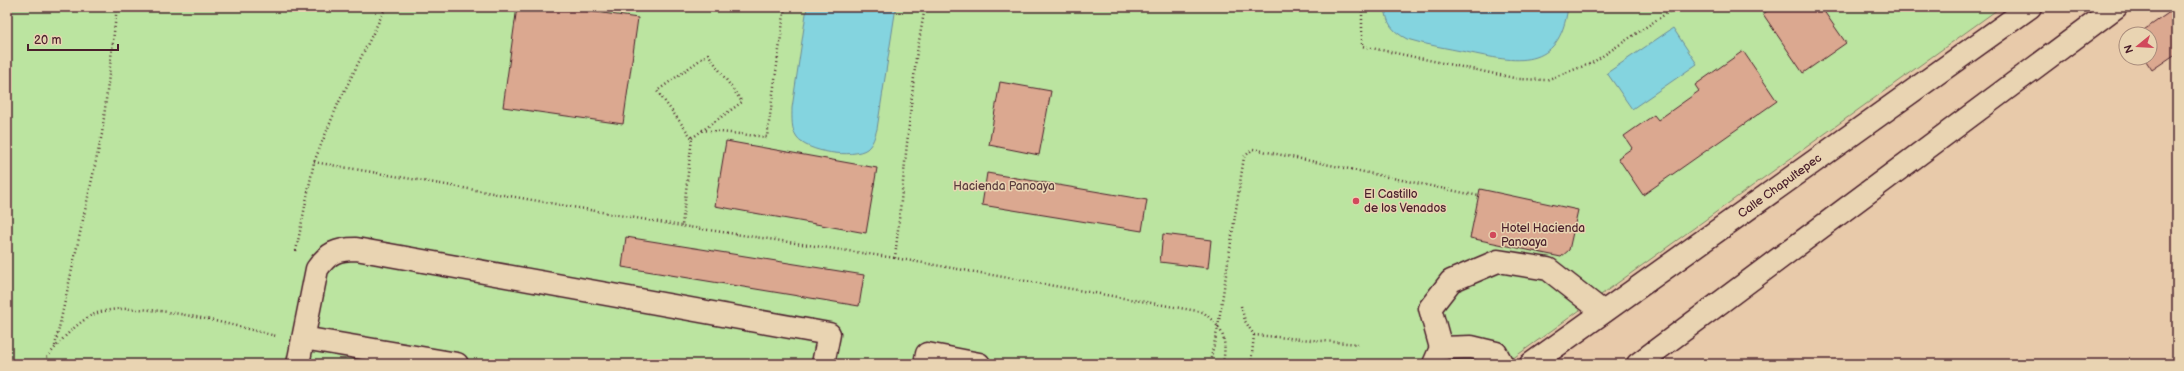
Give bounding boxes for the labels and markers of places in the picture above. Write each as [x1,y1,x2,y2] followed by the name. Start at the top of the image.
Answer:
[1364,187,1446,216] place label: El Castillo de los Venados
[1351,196,1361,206] marker: El Castillo de los Venados
[1501,221,1585,250] place label: Hotel Hacienda Panoaya
[1488,230,1498,240] marker: Hotel Hacienda Panoaya

